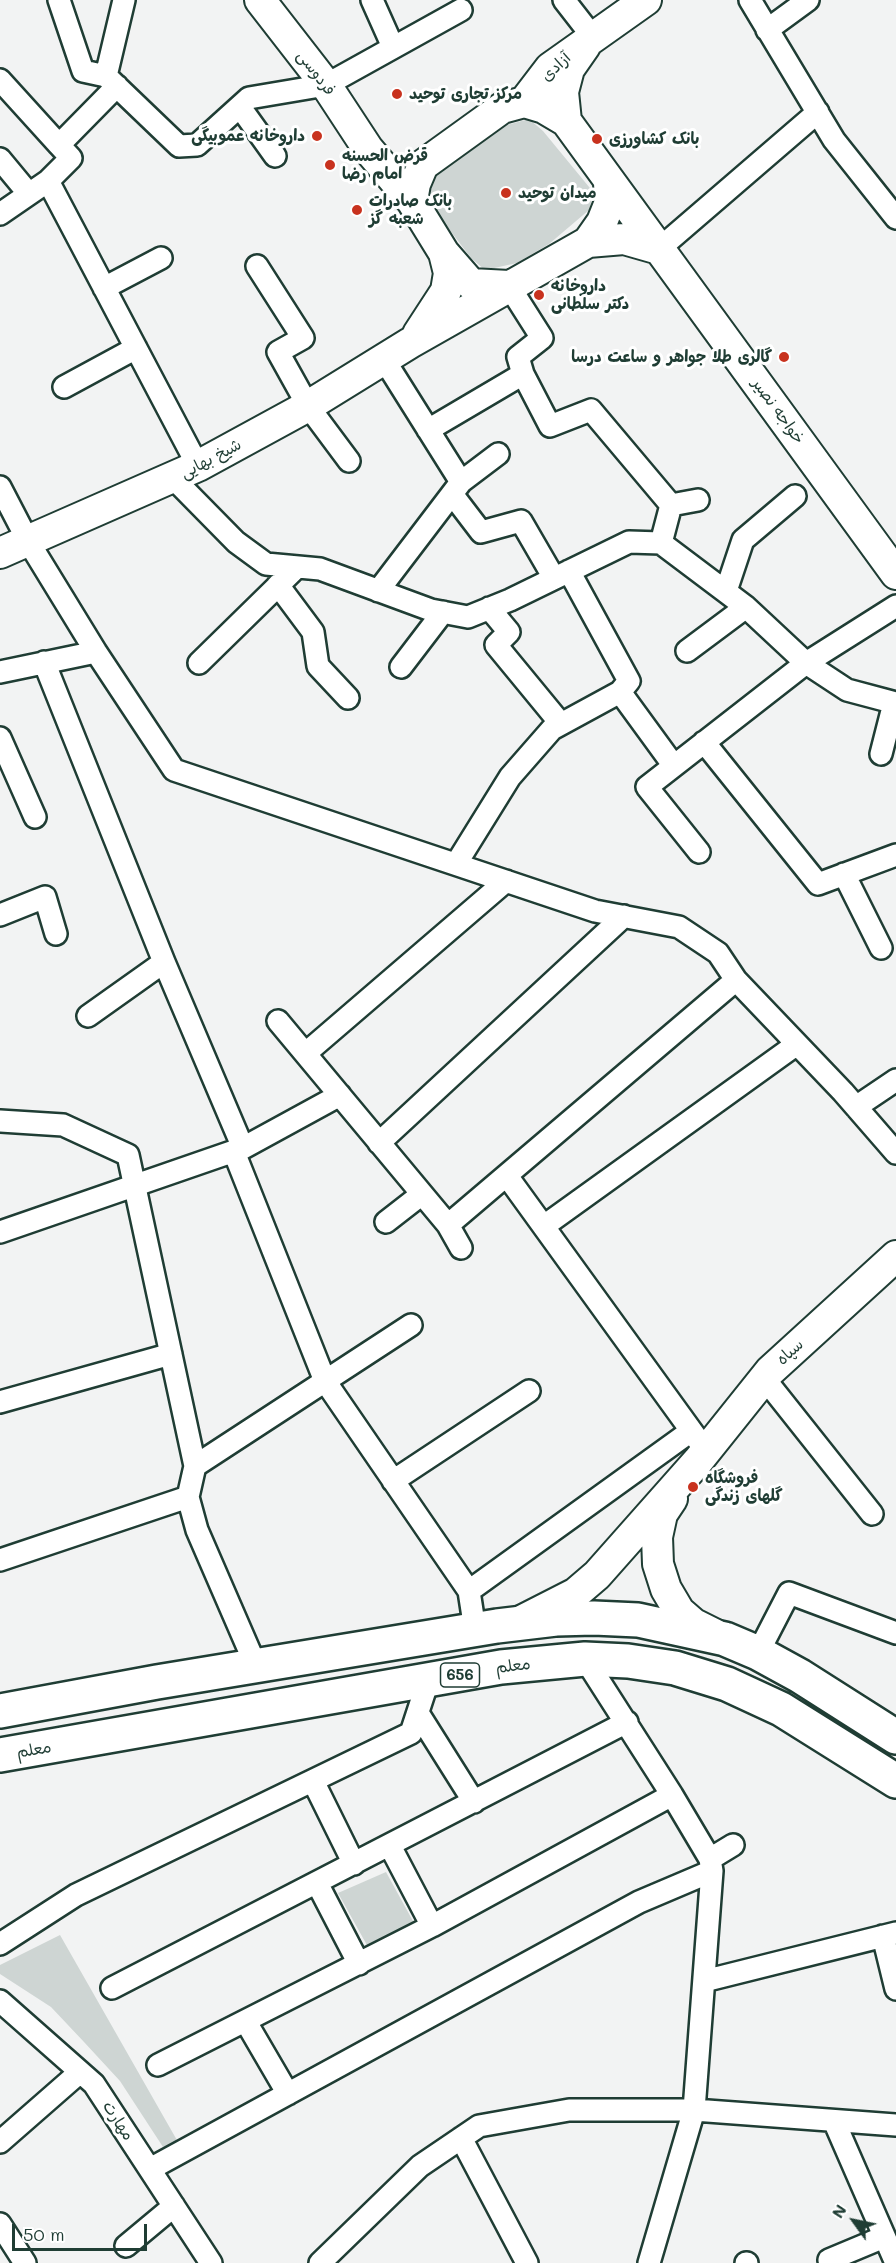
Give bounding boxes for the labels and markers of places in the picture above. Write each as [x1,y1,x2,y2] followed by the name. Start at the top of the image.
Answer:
[409,84,522,104] place label: مرکز تجاری توحید
[390,87,404,101] marker: مرکز تجاری توحید
[191,126,305,146] place label: داروخانه عموبیگی
[310,129,324,143] marker: داروخانه عموبیگی
[609,129,699,149] place label: بانک کشاورزی
[590,132,604,146] marker: بانک کشاورزی
[342,146,428,184] place label: قرض الحسنه امام رضا
[323,158,337,172] marker: قرض الحسنه امام رضا
[518,183,597,203] place label: میدان توحید
[499,186,513,200] marker: میدان توحید
[369,191,452,229] place label: بانک صادرات شعبه گز
[350,203,364,217] marker: بانک صادرات شعبه گز
[551,276,629,314] place label: داروخانه دکتر سلطانی
[532,288,546,302] marker: داروخانه دکتر سلطانی
[571,347,772,367] place label: گالری طلا جواهر و ساعت درسا
[777,350,791,364] marker: گالری طلا جواهر و ساعت درسا
[705,1468,782,1506] place label: فروشگاه گلهای زندگی
[686,1480,700,1494] marker: فروشگاه گلهای زندگی

